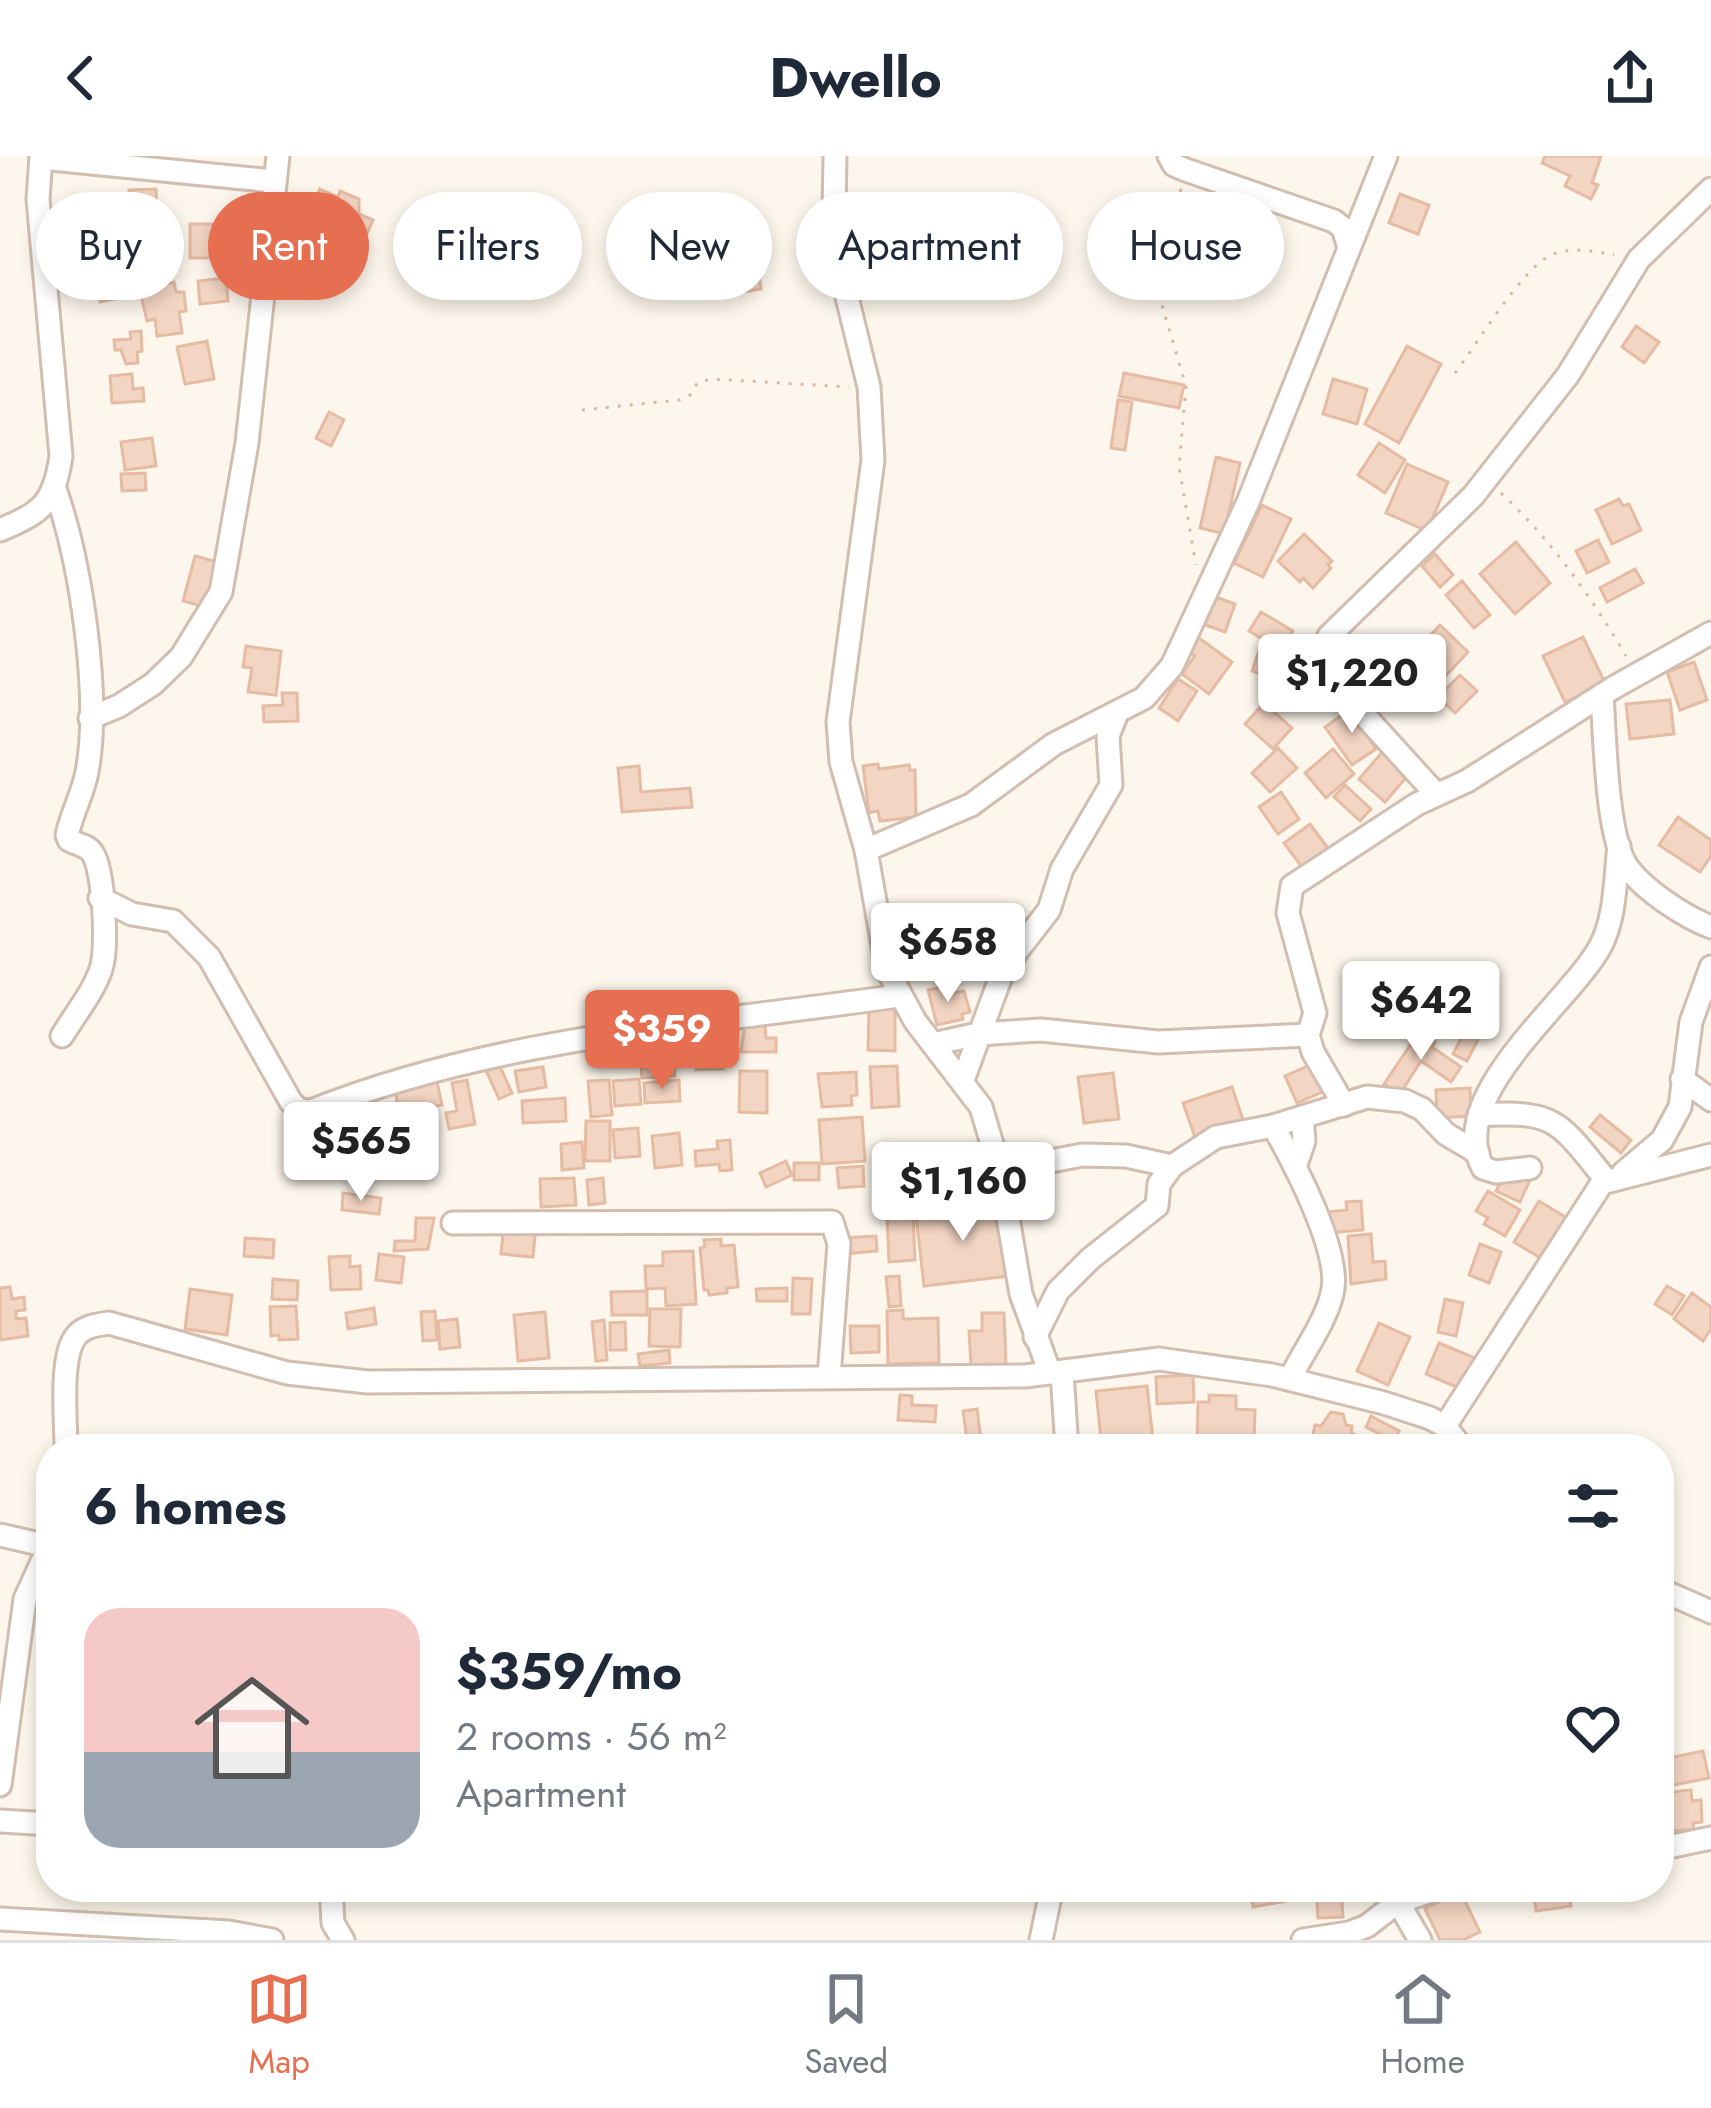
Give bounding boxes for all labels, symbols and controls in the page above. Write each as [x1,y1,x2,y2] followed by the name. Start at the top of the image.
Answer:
[769,39,942,117] text: Dwello
[48,45,114,111] icon: back
[1597,45,1663,111] icon: share
[36,192,184,300] chip: Buy
[208,192,369,300] chip: Rent
[393,192,582,300] chip: Filters
[606,192,772,300] chip: New
[796,192,1063,300] chip: Apartment
[1087,192,1284,300] chip: House
[1254,634,1450,736] pin: $1,220
[1285,644,1419,701] text: $1,220
[877,903,1019,1005] pin: $658
[898,913,998,970] text: $658
[1350,961,1492,1063] pin: $642
[1369,971,1473,1028] text: $642
[591,990,733,1092] pin: $359
[612,1000,712,1057] text: $359
[290,1102,432,1204] pin: $565
[311,1112,411,1169] text: $565
[865,1142,1061,1244] pin: $1,160
[899,1152,1027,1209] text: $1,160
[84,1469,287,1543] text: 6 homes
[1560,1473,1626,1539] icon: filters
[456,1634,682,1708] text: $359/mo
[180,1656,324,1800] icon: home
[1560,1695,1626,1761] icon: heart
[456,1708,727,1765] text: 2 rooms · 56 m²
[456,1765,626,1822] text: Apartment
[246,1966,312,2085] tab: Map
[804,1966,888,2085] tab: Saved
[1380,1966,1465,2085] tab: Home

